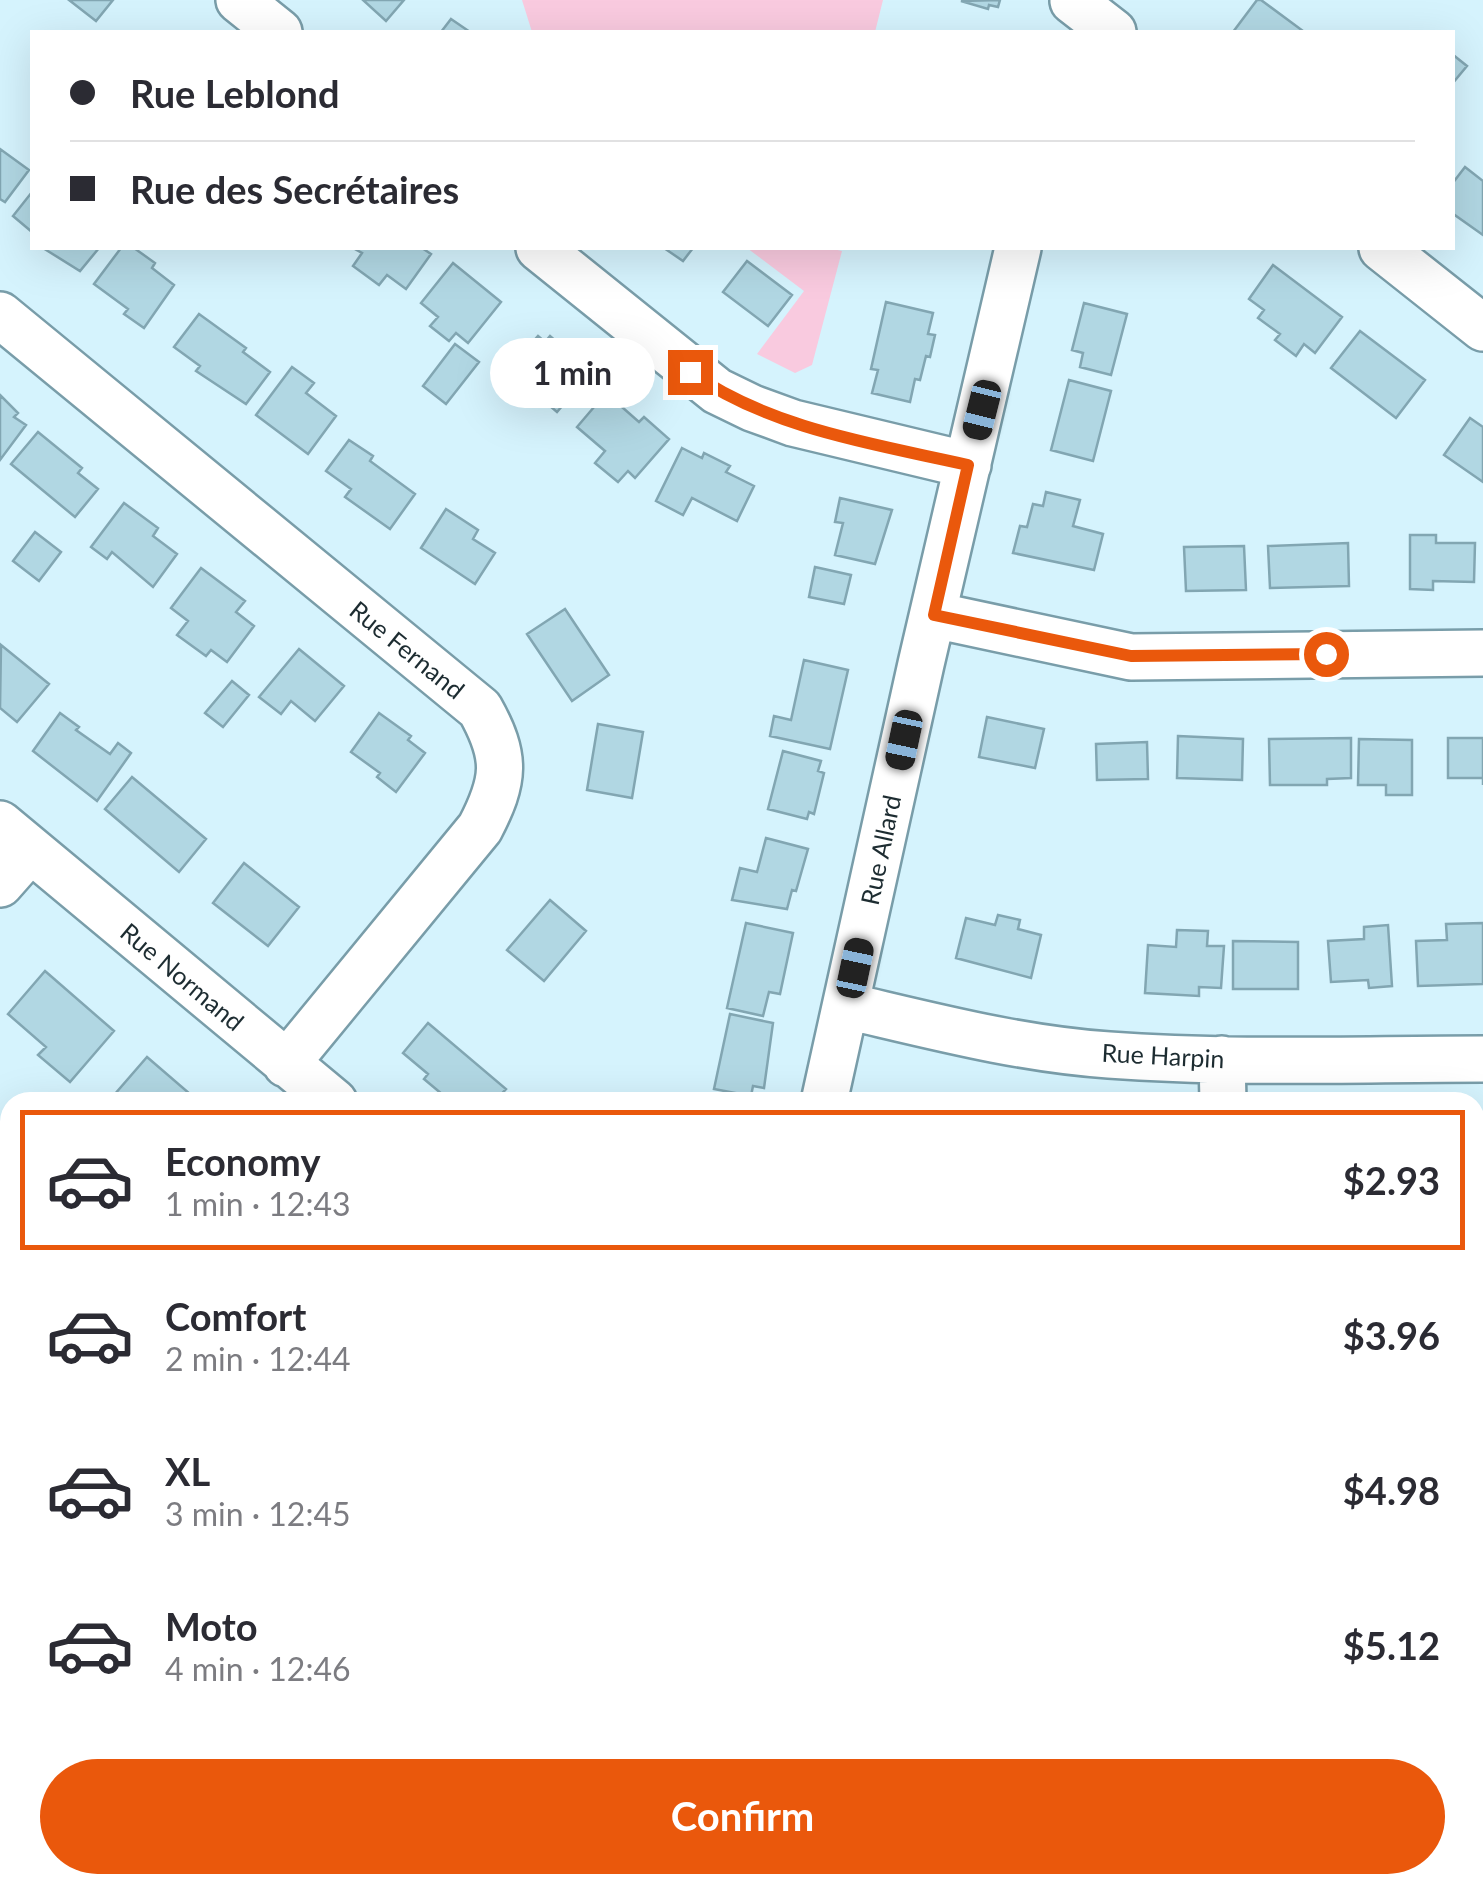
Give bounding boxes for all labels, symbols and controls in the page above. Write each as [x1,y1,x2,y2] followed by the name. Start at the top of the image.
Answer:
[130,70,340,116] text: Rue Leblond
[130,166,459,212] text: Rue des Secrétaires
[490,337,655,407] callout: 1 min
[668,350,713,395] route end
[533,353,612,392] text: 1 min
[960,377,1004,443] car
[344,594,471,704] street label: Rue Fernand
[1304,632,1349,677] route start
[883,708,925,772] car
[854,792,906,907] street label: Rue Allard
[115,916,250,1036] street label: Rue Normand
[834,936,876,1000] car
[1101,1037,1225,1073] street label: Rue Harpin
[45,1135,135,1225] icon: car
[165,1138,320,1184] text: Economy
[1343,1157,1440,1203] text: $2.93
[165,1184,351,1223] text: 1 min · 12:43
[45,1290,135,1380] icon: car
[165,1293,306,1339] text: Comfort
[1343,1312,1440,1358] text: $3.96
[165,1339,351,1378] text: 2 min · 12:44
[45,1445,135,1535] icon: car
[165,1448,210,1494] text: XL
[1343,1467,1440,1513] text: $4.98
[165,1494,351,1533] text: 3 min · 12:45
[45,1600,135,1690] icon: car
[165,1603,258,1649] text: Moto
[1343,1622,1440,1668] text: $5.12
[165,1649,351,1688] text: 4 min · 12:46
[40,1759,1445,1874] button: Confirm

